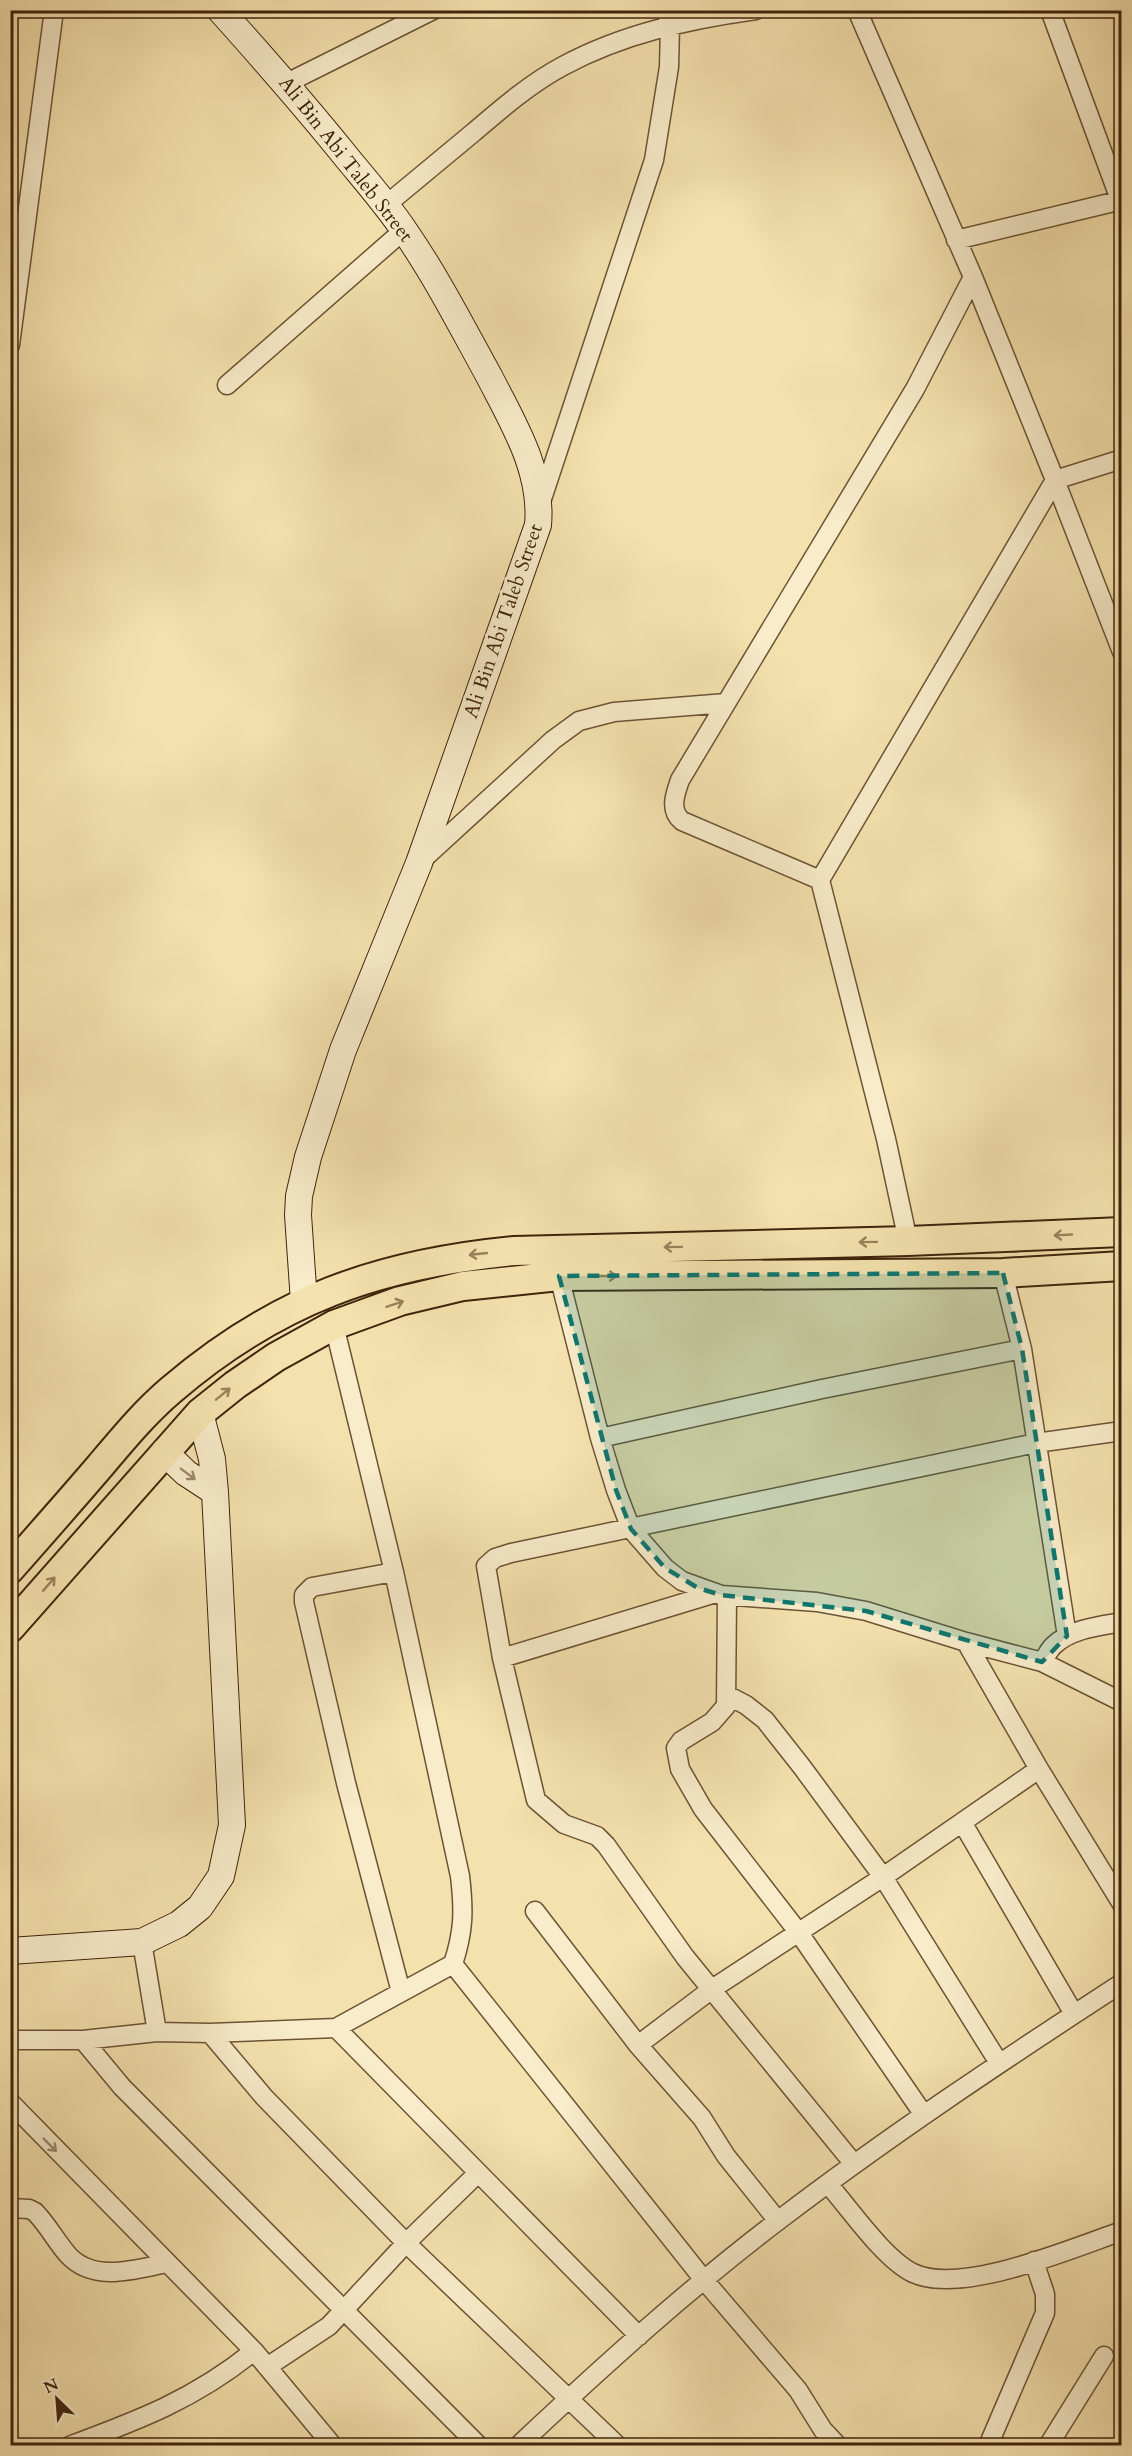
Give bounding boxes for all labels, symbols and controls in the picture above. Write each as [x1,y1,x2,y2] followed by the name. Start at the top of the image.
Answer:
[273,70,420,248] street label: Ali Bin Abi Taleb Street
[457,520,549,722] street label: Ali Bin Abi Taleb Street
[1054,1229,1074,1240] one-way arrow
[859,1237,879,1248] one-way arrow
[664,1241,684,1253] one-way arrow
[469,1249,489,1260] one-way arrow
[597,1270,617,1281] one-way arrow
[385,1297,403,1308] one-way arrow
[215,1388,231,1401] one-way arrow
[180,1468,196,1480] one-way arrow
[42,1577,56,1592] one-way arrow
[43,2138,58,2153] one-way arrow
[27,2369,87,2429] north arrow
[40,2373,62,2399] text: N

